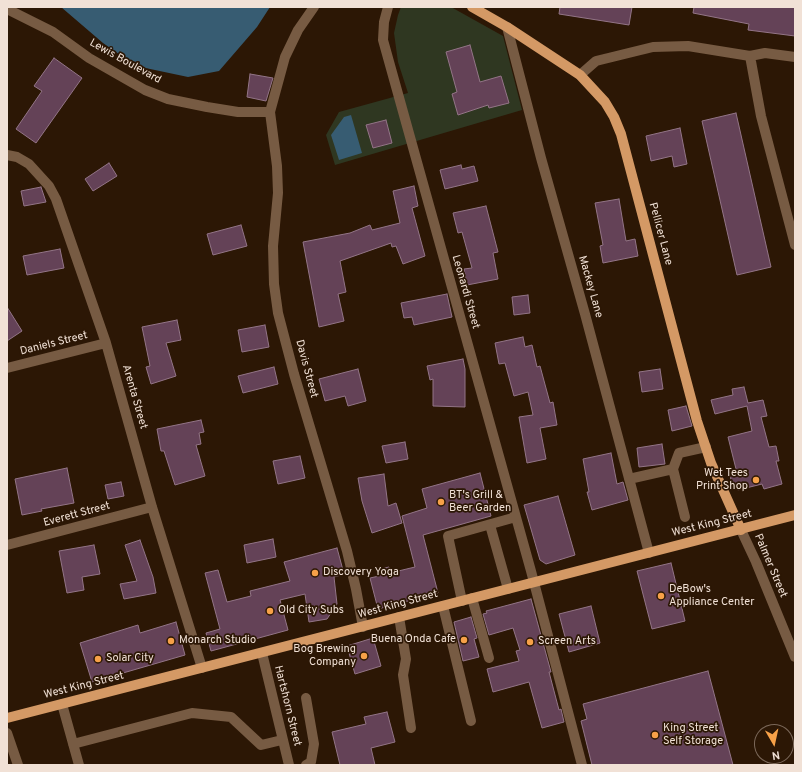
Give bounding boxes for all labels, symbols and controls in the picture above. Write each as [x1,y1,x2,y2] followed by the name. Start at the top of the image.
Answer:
[87,37,163,87] street label: Lewis Boulevard
[645,201,675,267] street label: Pellicer Lane
[448,253,482,331] street label: Leonardi Street
[575,254,605,320] street label: Mackey Lane
[19,329,89,359] street label: Daniels Street
[292,339,320,399] street label: Davis Street
[119,363,149,431] street label: Arenta Street
[696,467,748,493] place label: Wet Tees Print Shop
[751,475,761,485] marker: Wet Tees Print Shop
[449,489,511,515] place label: BT's Grill & Beer Garden
[436,497,446,507] marker: BT's Grill & Beer Garden
[42,500,112,530] street label: Everett Street
[671,508,753,540] street label: West King Street
[751,532,789,600] street label: Palmer Street
[323,566,399,580] place label: Discovery Yoga
[310,568,320,578] marker: Discovery Yoga
[669,583,754,609] place label: DeBow's Appliance Center
[357,588,439,622] street label: West King Street
[656,591,666,601] marker: DeBow's Appliance Center
[278,604,344,618] place label: Old City Subs
[265,606,275,616] marker: Old City Subs
[371,633,456,647] place label: Buena Onda Cafe
[179,634,256,648] place label: Monarch Studio
[459,635,469,645] marker: Buena Onda Cafe
[538,635,596,649] place label: Screen Arts
[166,636,176,646] marker: Monarch Studio
[525,637,535,647] marker: Screen Arts
[293,643,356,669] place label: Bog Brewing Company
[359,651,369,661] marker: Bog Brewing Company
[106,652,154,666] place label: Solar City
[93,654,103,664] marker: Solar City
[271,664,303,748] street label: Hartshorn Street
[43,670,125,702] street label: West King Street
[663,722,723,748] place label: King Street Self Storage
[754,724,794,764] north arrow
[650,730,660,740] marker: King Street Self Storage
[771,747,781,762] text: N

